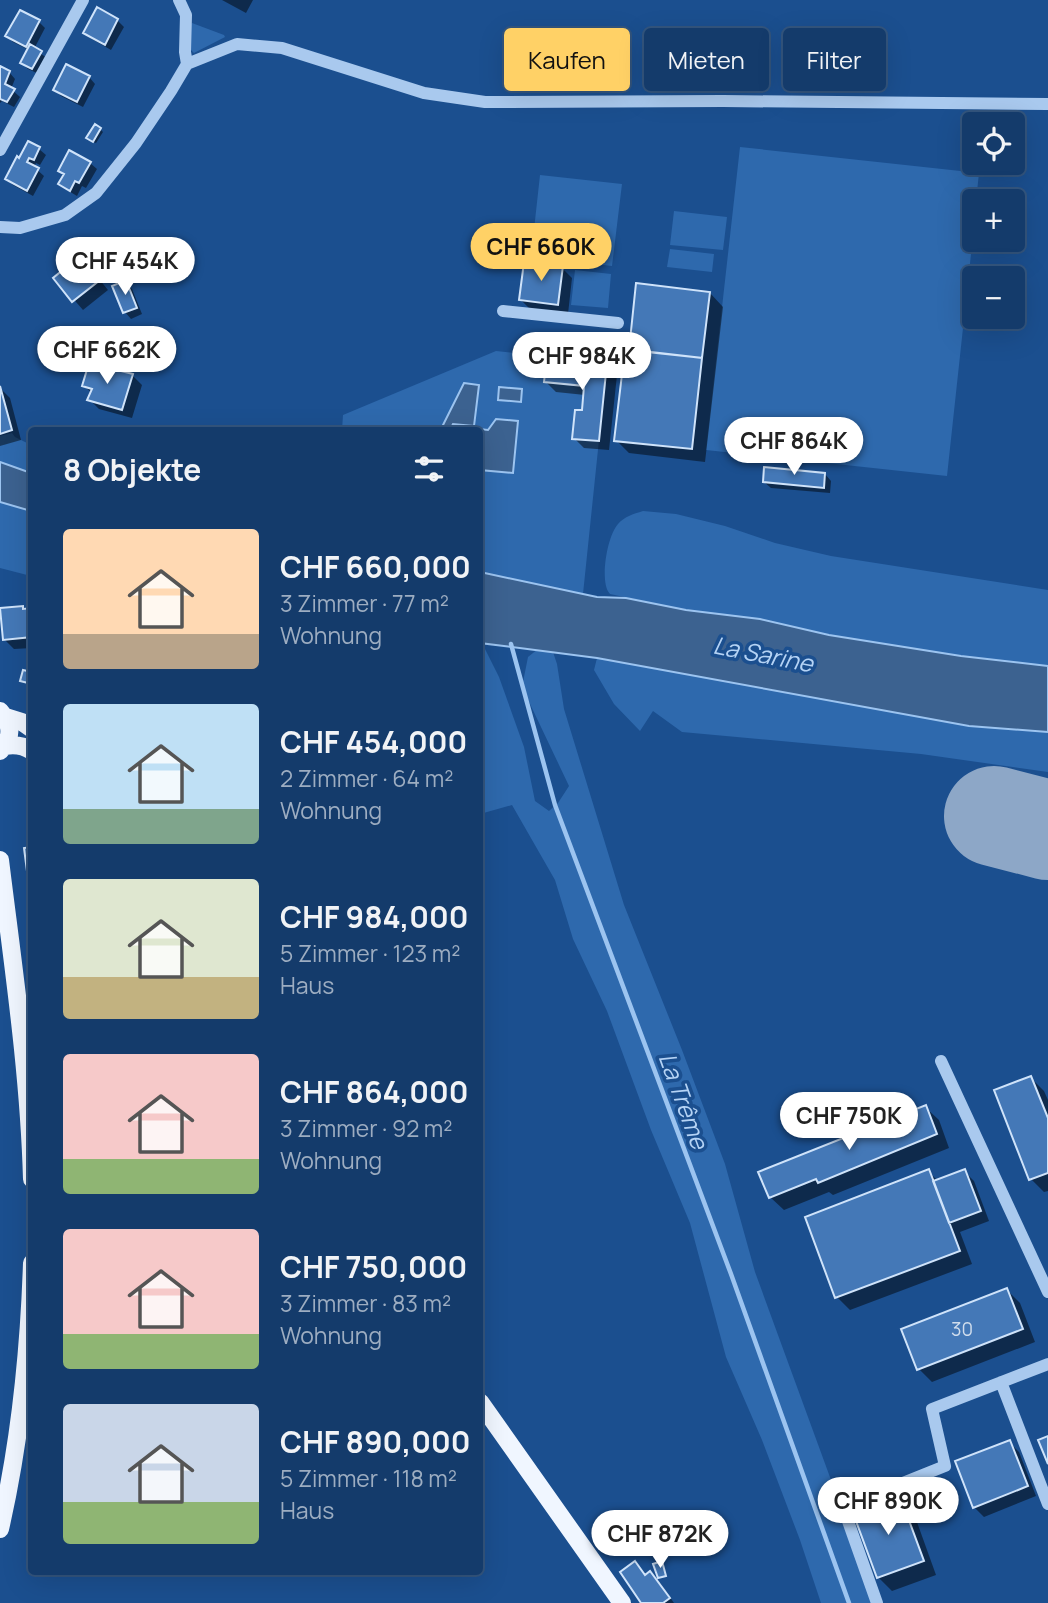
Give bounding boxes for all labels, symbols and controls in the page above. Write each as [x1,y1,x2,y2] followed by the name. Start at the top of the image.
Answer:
[504,28,630,91] chip: Kaufen
[644,28,769,91] chip: Mieten
[783,28,886,91] chip: Filter
[962,112,1025,329] map controls
[962,112,1025,175] button: locate
[962,189,1025,252] button: +
[469,224,613,283] pin: CHF 660K
[487,230,595,262] text: CHF 660K
[53,238,197,297] pin: CHF 454K
[72,244,178,276] text: CHF 454K
[962,266,1025,329] button: −
[35,326,179,386] pin: CHF 662K
[510,332,654,392] pin: CHF 984K
[53,333,161,365] text: CHF 662K
[528,339,636,371] text: CHF 984K
[722,418,866,477] pin: CHF 864K
[740,424,848,456] text: CHF 864K
[63,449,201,490] text: 8 Objekte
[410,450,448,488] icon: filters
[280,546,471,587] text: CHF 660,000
[119,557,203,641] icon: home
[280,587,449,619] text: 3 Zimmer · 77 m²
[280,619,382,651] text: Wohnung
[711,628,818,680] water label: La Sarine
[280,721,467,762] text: CHF 454,000
[119,732,203,816] icon: home
[280,762,453,794] text: 2 Zimmer · 64 m²
[280,794,382,826] text: Wohnung
[280,896,469,937] text: CHF 984,000
[119,907,203,991] icon: home
[280,937,461,969] text: 5 Zimmer · 123 m²
[280,969,334,1001] text: Haus
[652,1048,718,1155] water label: La Trême
[280,1071,469,1112] text: CHF 864,000
[119,1082,203,1166] icon: home
[777,1092,921,1152] pin: CHF 750K
[796,1099,902,1131] text: CHF 750K
[280,1112,453,1144] text: 3 Zimmer · 92 m²
[280,1144,382,1176] text: Wohnung
[280,1246,467,1287] text: CHF 750,000
[119,1257,203,1341] icon: home
[280,1287,451,1319] text: 3 Zimmer · 83 m²
[951,1316,973,1342] house number: 30
[280,1319,382,1351] text: Wohnung
[280,1421,471,1462] text: CHF 890,000
[119,1432,203,1516] icon: home
[280,1462,457,1494] text: 5 Zimmer · 118 m²
[816,1478,960,1537] pin: CHF 890K
[834,1484,942,1516] text: CHF 890K
[280,1494,334,1526] text: Haus
[588,1510,732,1570] pin: CHF 872K
[607,1517,713,1549] text: CHF 872K

